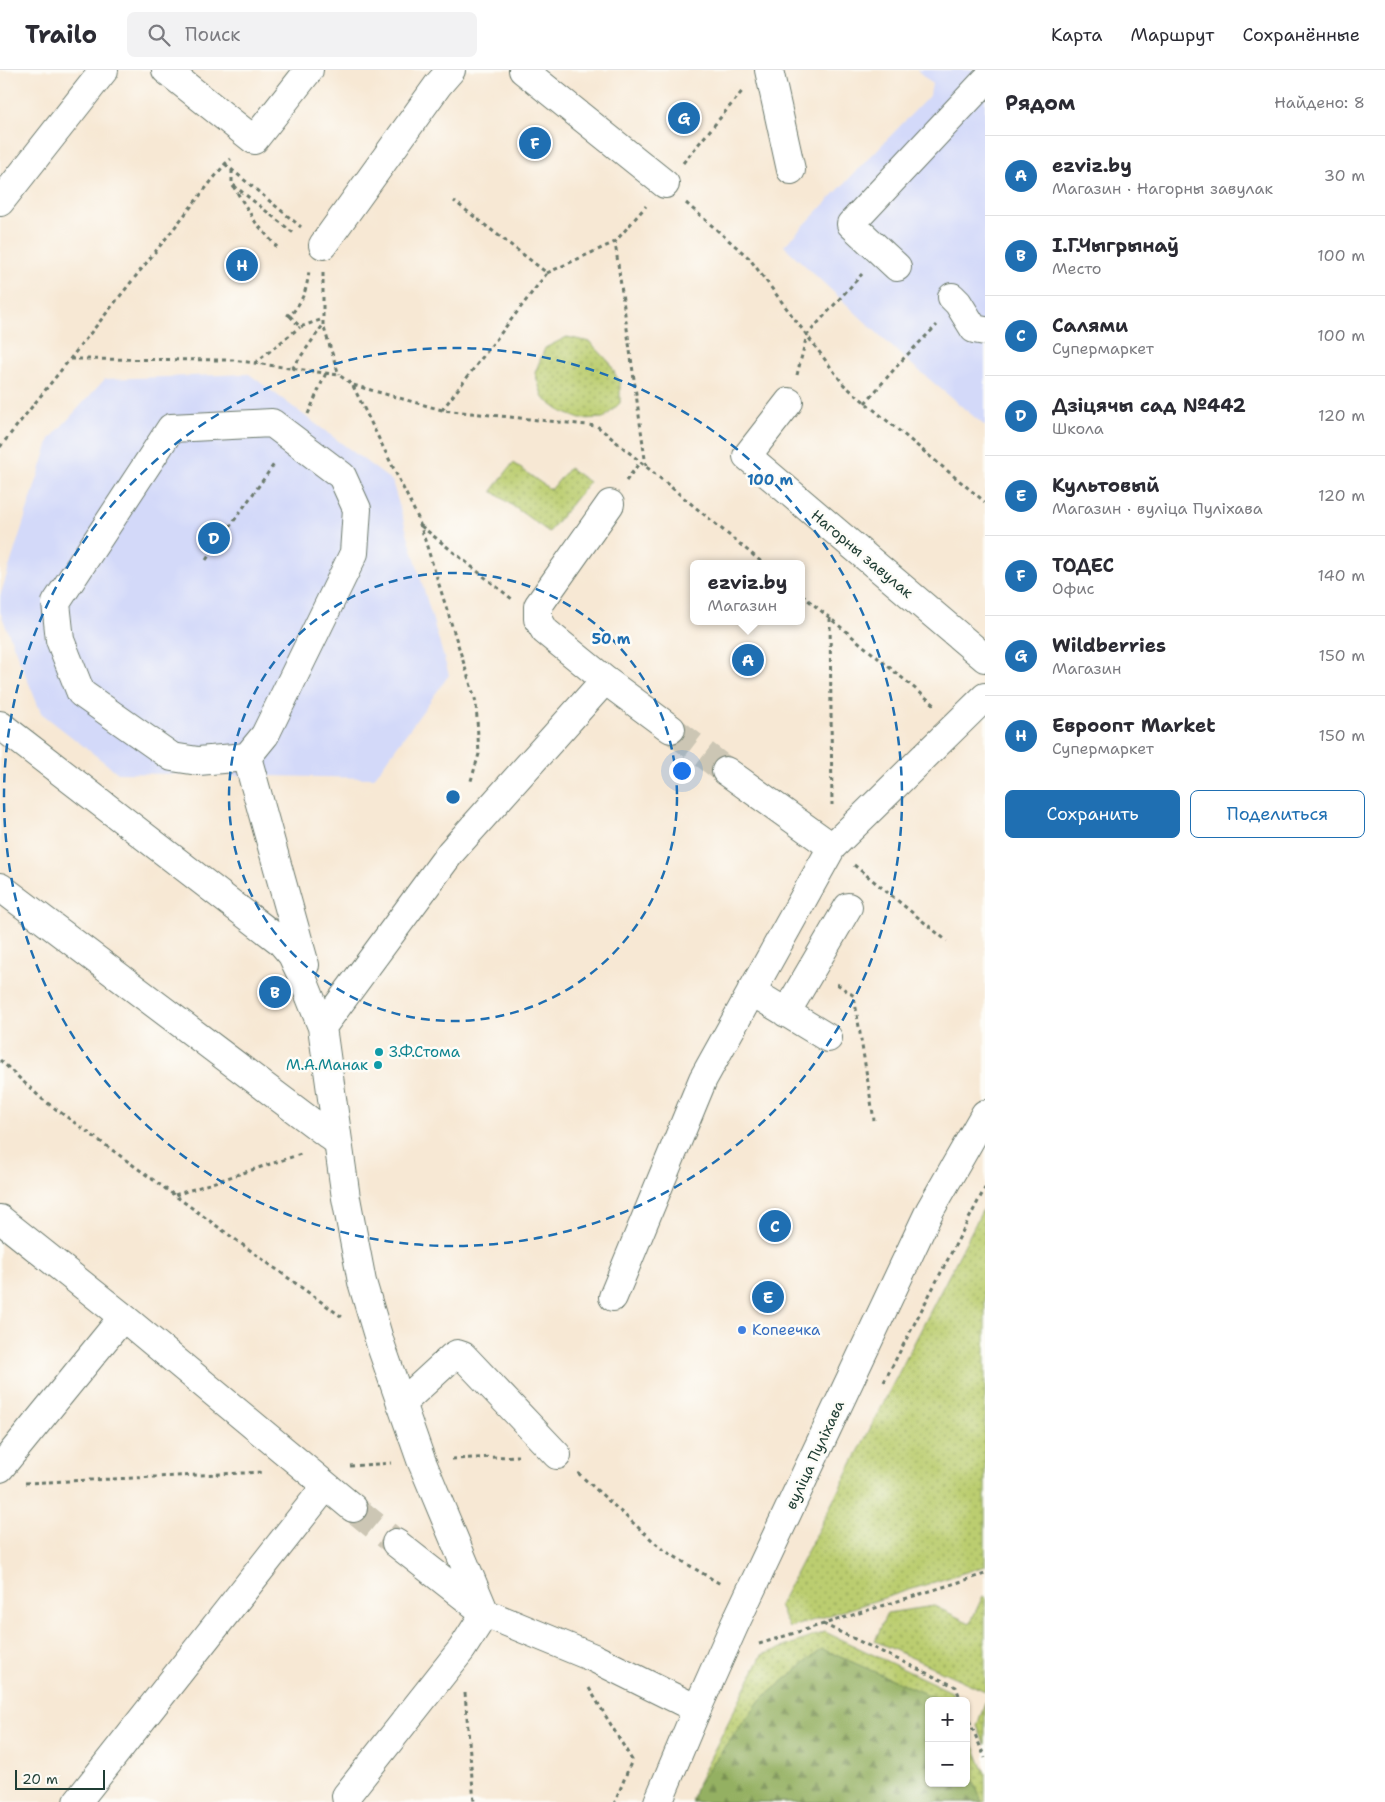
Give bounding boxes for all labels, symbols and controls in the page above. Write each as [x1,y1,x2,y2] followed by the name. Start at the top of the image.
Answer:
[127,12,477,57] search box
[25,19,97,51] text: Trailo
[145,21,173,49] icon: search
[185,22,240,47] text: Поиск
[1051,23,1102,47] text: Карта
[1130,23,1214,47] text: Маршрут
[1242,23,1360,47] text: Сохранённые
[1005,89,1075,117] text: Рядом
[1274,92,1365,113] text: Найдено: 8
[668,99,700,137] pin: G
[519,124,551,162] pin: F
[1052,153,1132,178] text: ezviz.by
[1015,165,1027,186] text: A
[1324,165,1365,186] text: 30 m
[1052,178,1273,199] text: Магазин · Нагорны завулак
[1052,233,1179,258] text: І.Г.Чыгрынаў
[1016,245,1026,266] text: B
[1317,245,1365,266] text: 100 m
[226,246,258,284] pin: H
[1052,258,1102,279] text: Место
[1052,313,1128,338] text: Салями
[1016,325,1026,346] text: C
[1317,325,1365,346] text: 100 m
[1052,338,1154,359] text: Супермаркет
[1052,393,1246,418] text: Дзіцячы сад №442
[1015,405,1027,426] text: D
[1318,405,1365,426] text: 120 m
[1052,418,1104,439] text: Школа
[747,470,793,490] text: 100 m
[1052,473,1159,498] text: Культовый
[1016,485,1026,506] text: E
[1318,485,1365,506] text: 120 m
[1052,498,1263,519] text: Магазин · вуліца Пуліхава
[807,505,917,603] street label: Нагорны завулак
[198,519,230,557] pin: D
[1052,553,1114,578] text: ТОДЕС
[690,560,805,625] popup
[1016,565,1026,586] text: F
[1318,565,1365,586] text: 140 m
[708,570,787,595] text: ezviz.by
[1052,578,1094,599] text: Офис
[708,595,777,616] text: Магазин
[592,629,631,649] text: 50 m
[1052,633,1166,658] text: Wildberries
[732,641,764,679] pin: A
[1015,645,1027,666] text: G
[1318,645,1365,666] text: 150 m
[1052,658,1121,679] text: Магазин
[1052,713,1216,738] text: Евроопт Market
[1015,725,1027,746] text: H
[1318,725,1365,746] text: 150 m
[1052,738,1154,759] text: Супермаркет
[669,758,695,784] your location
[444,788,462,806] centre of rings
[1005,790,1180,838] button: Сохранить
[1190,790,1365,838] button: Поделиться
[259,973,291,1011] pin: B
[389,1042,461,1062] place label: З.Ф.Стома
[373,1046,385,1058] marker: З.Ф.Стома
[286,1055,368,1075] place label: М.А.Манак
[372,1059,384,1071] marker: М.А.Манак
[759,1207,791,1245] pin: C
[752,1278,784,1316] pin: E
[752,1320,821,1340] place label: Копеечка
[736,1324,748,1336] marker: Копеечка
[781,1397,849,1513] street label: вуліца Пуліхава
[925,1697,970,1787] map controls
[925,1697,970,1742] button: +
[925,1742,970,1787] button: −
[15,1767,105,1790] scale bar
[22,1770,58,1788] text: 20 m

